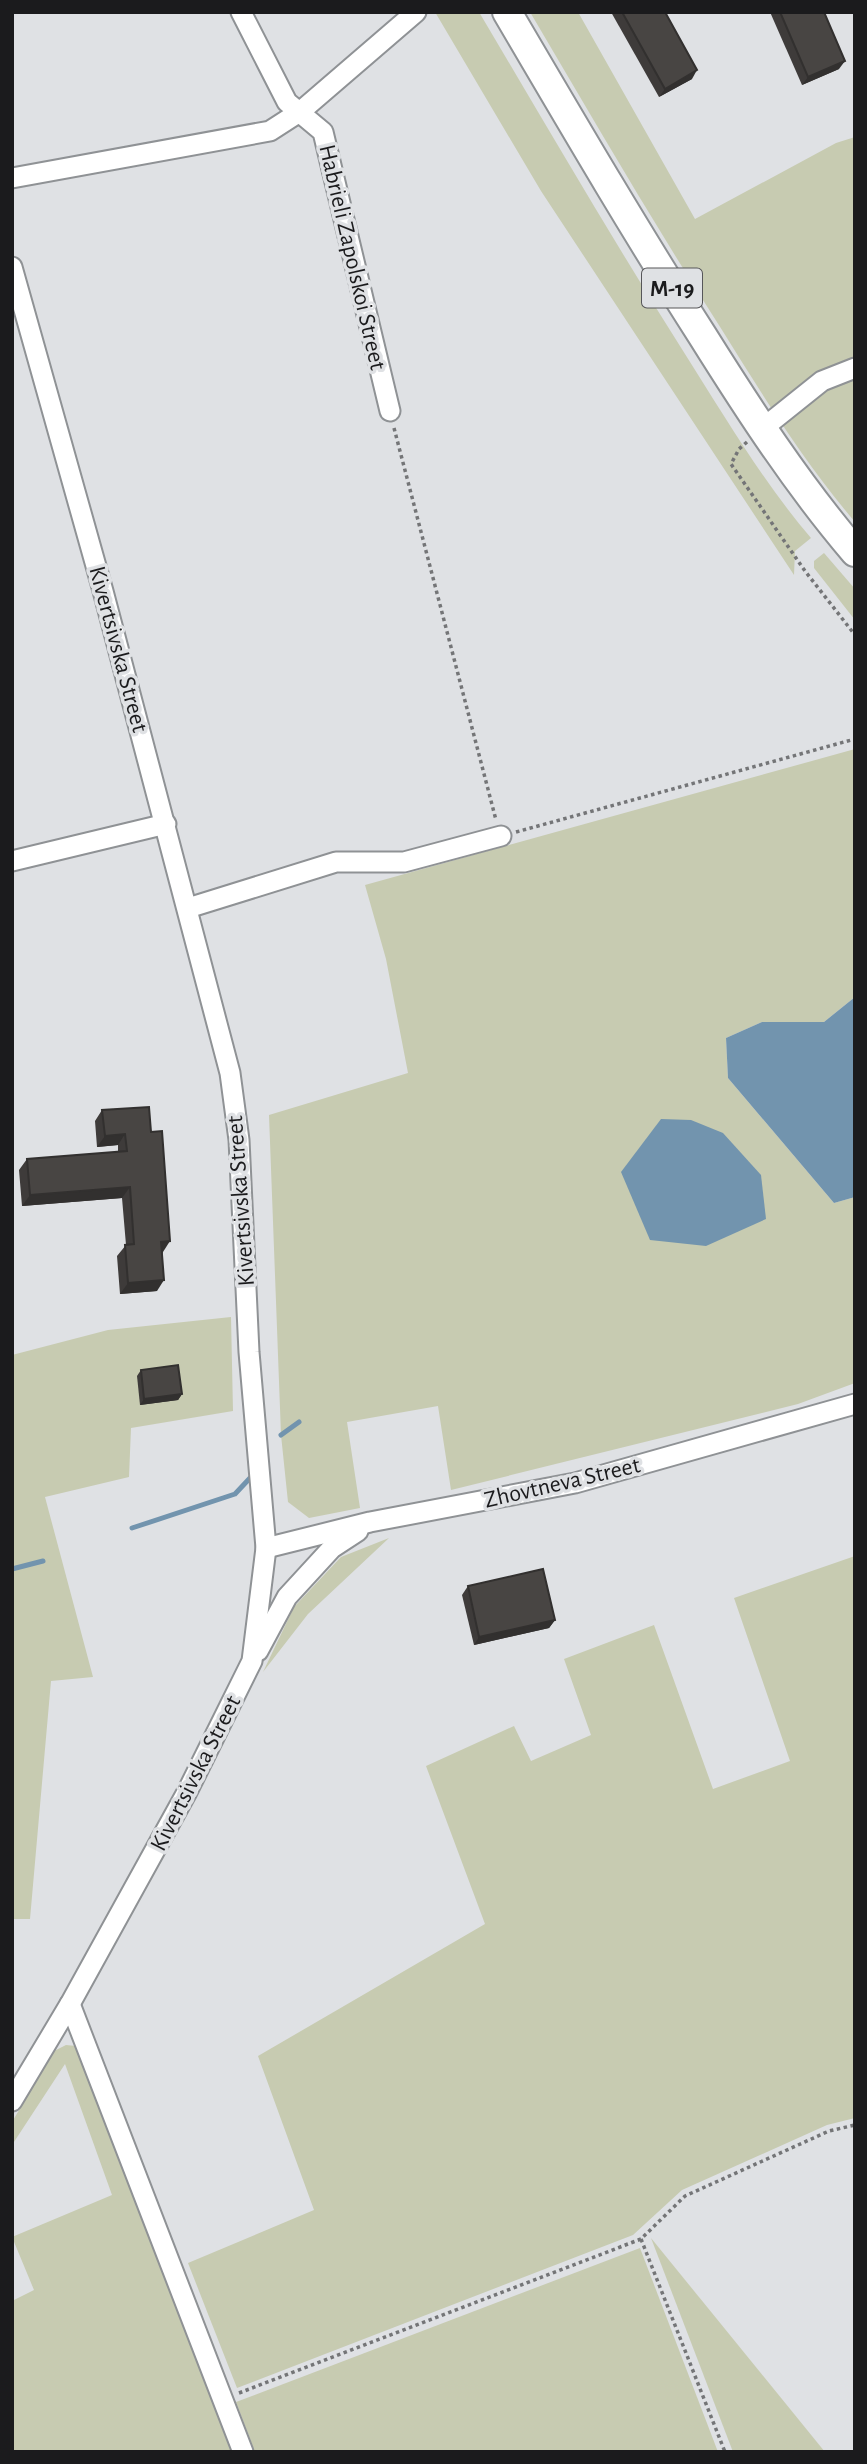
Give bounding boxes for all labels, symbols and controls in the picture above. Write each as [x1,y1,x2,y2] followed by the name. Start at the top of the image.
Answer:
[314,142,390,373] street label: Habrieli Zapolskoi Street
[642,268,702,308] road number: М-19
[84,564,152,735] street label: Kivertsivska Street
[223,1115,259,1287] street label: Kivertsivska Street
[482,1453,643,1513] street label: Zhovtneva Street
[146,1692,246,1855] street label: Kivertsivska Street

